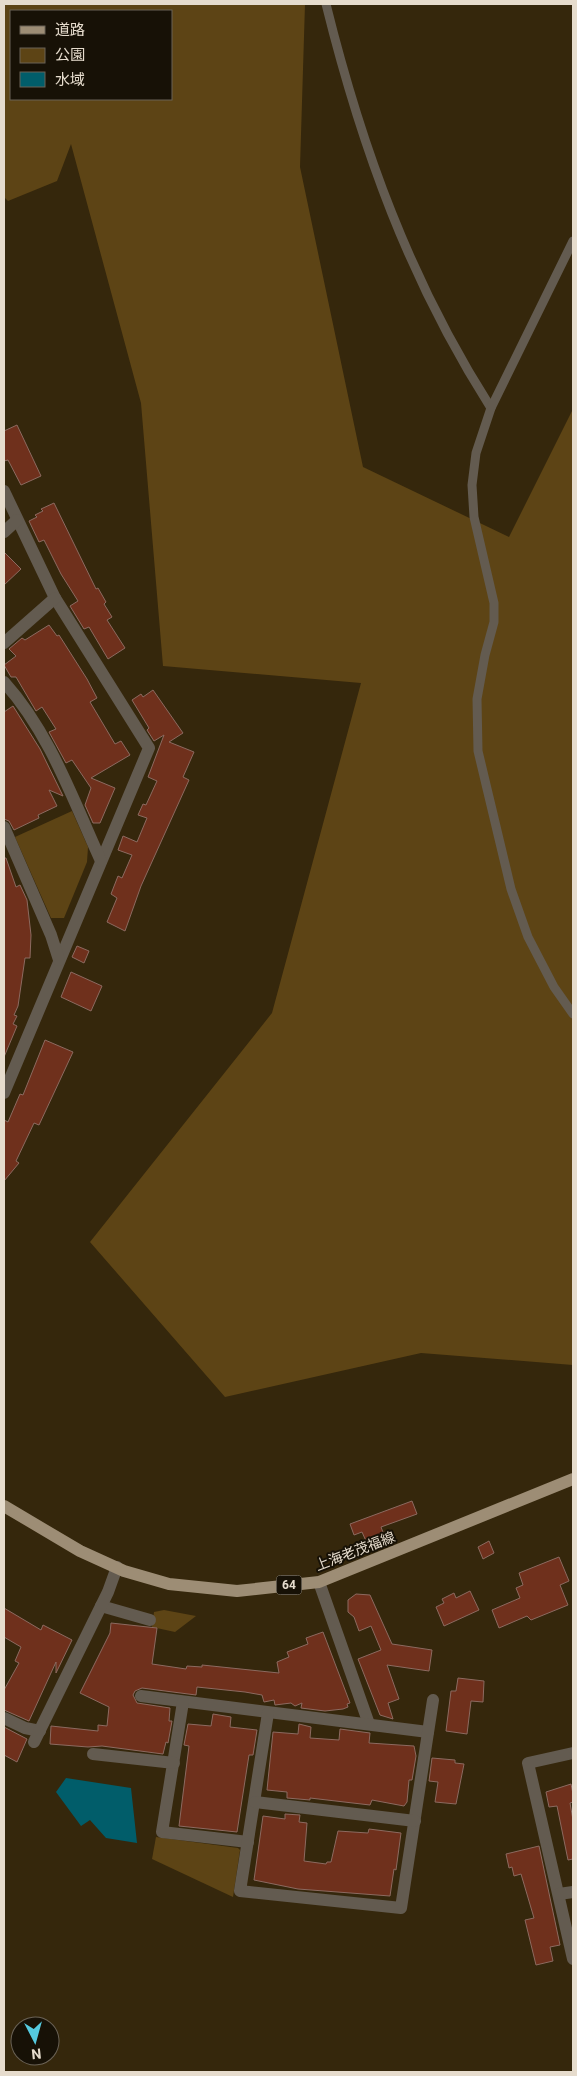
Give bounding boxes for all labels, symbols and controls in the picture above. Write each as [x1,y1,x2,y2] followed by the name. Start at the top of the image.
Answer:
[10,10,172,100] legend
[55,21,85,39] text: 道路
[55,46,85,64] text: 公園
[55,71,85,89] text: 水域
[313,1528,397,1574] street label: 上海老茂福線
[276,1576,302,1594] road number: 64
[10,2016,60,2066] north arrow
[31,2045,42,2062] text: N

